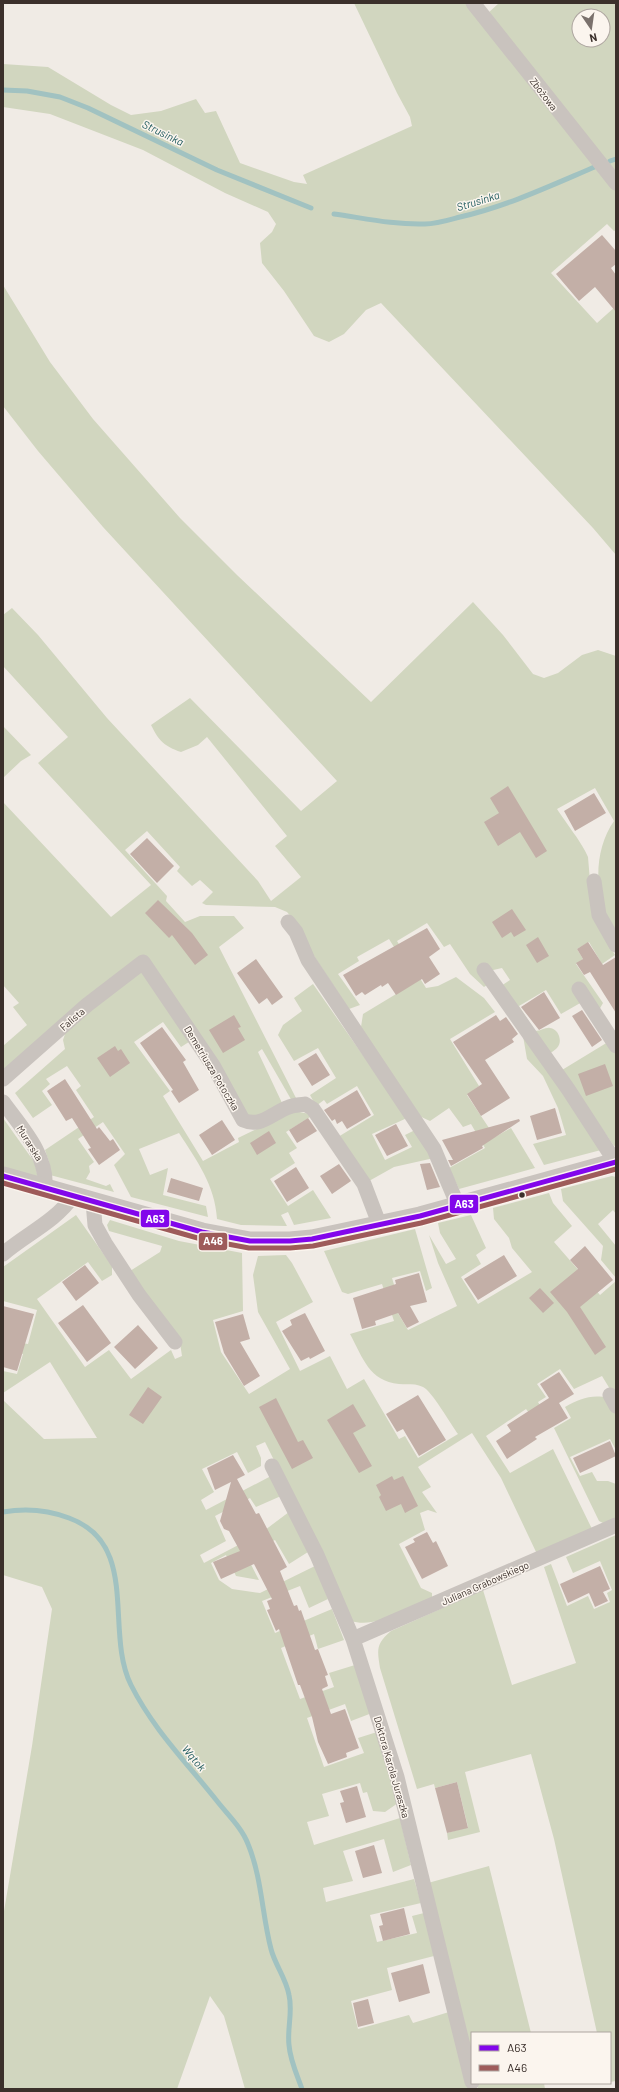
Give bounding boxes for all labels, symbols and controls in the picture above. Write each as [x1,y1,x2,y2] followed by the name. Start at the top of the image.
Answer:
[571,8,611,48] north arrow
[588,31,598,45] text: N
[528,75,560,113] street label: Zbożowa
[140,117,186,148] water label: Strusinka
[455,188,501,213] water label: Strusinka
[57,1005,87,1033] street label: Falista
[182,1024,242,1112] street label: Demetriusza Potoczka
[14,1123,46,1163] street label: Murarska
[517,1190,527,1200] unlabelled marker
[449,1194,479,1214] line badge: A63
[454,1197,474,1210] text: A63
[140,1209,170,1228] line badge: A63
[145,1212,165,1225] text: A63
[198,1232,228,1251] line badge: A46
[203,1234,223,1247] text: A46
[439,1558,531,1608] street label: Juliana Grabowskiego
[372,1715,412,1819] street label: Doktora Karola Juraszka
[180,1742,209,1774] water label: Wątok
[471,2032,611,2084] legend
[507,2040,527,2054] text: A63
[507,2060,527,2074] text: A46

